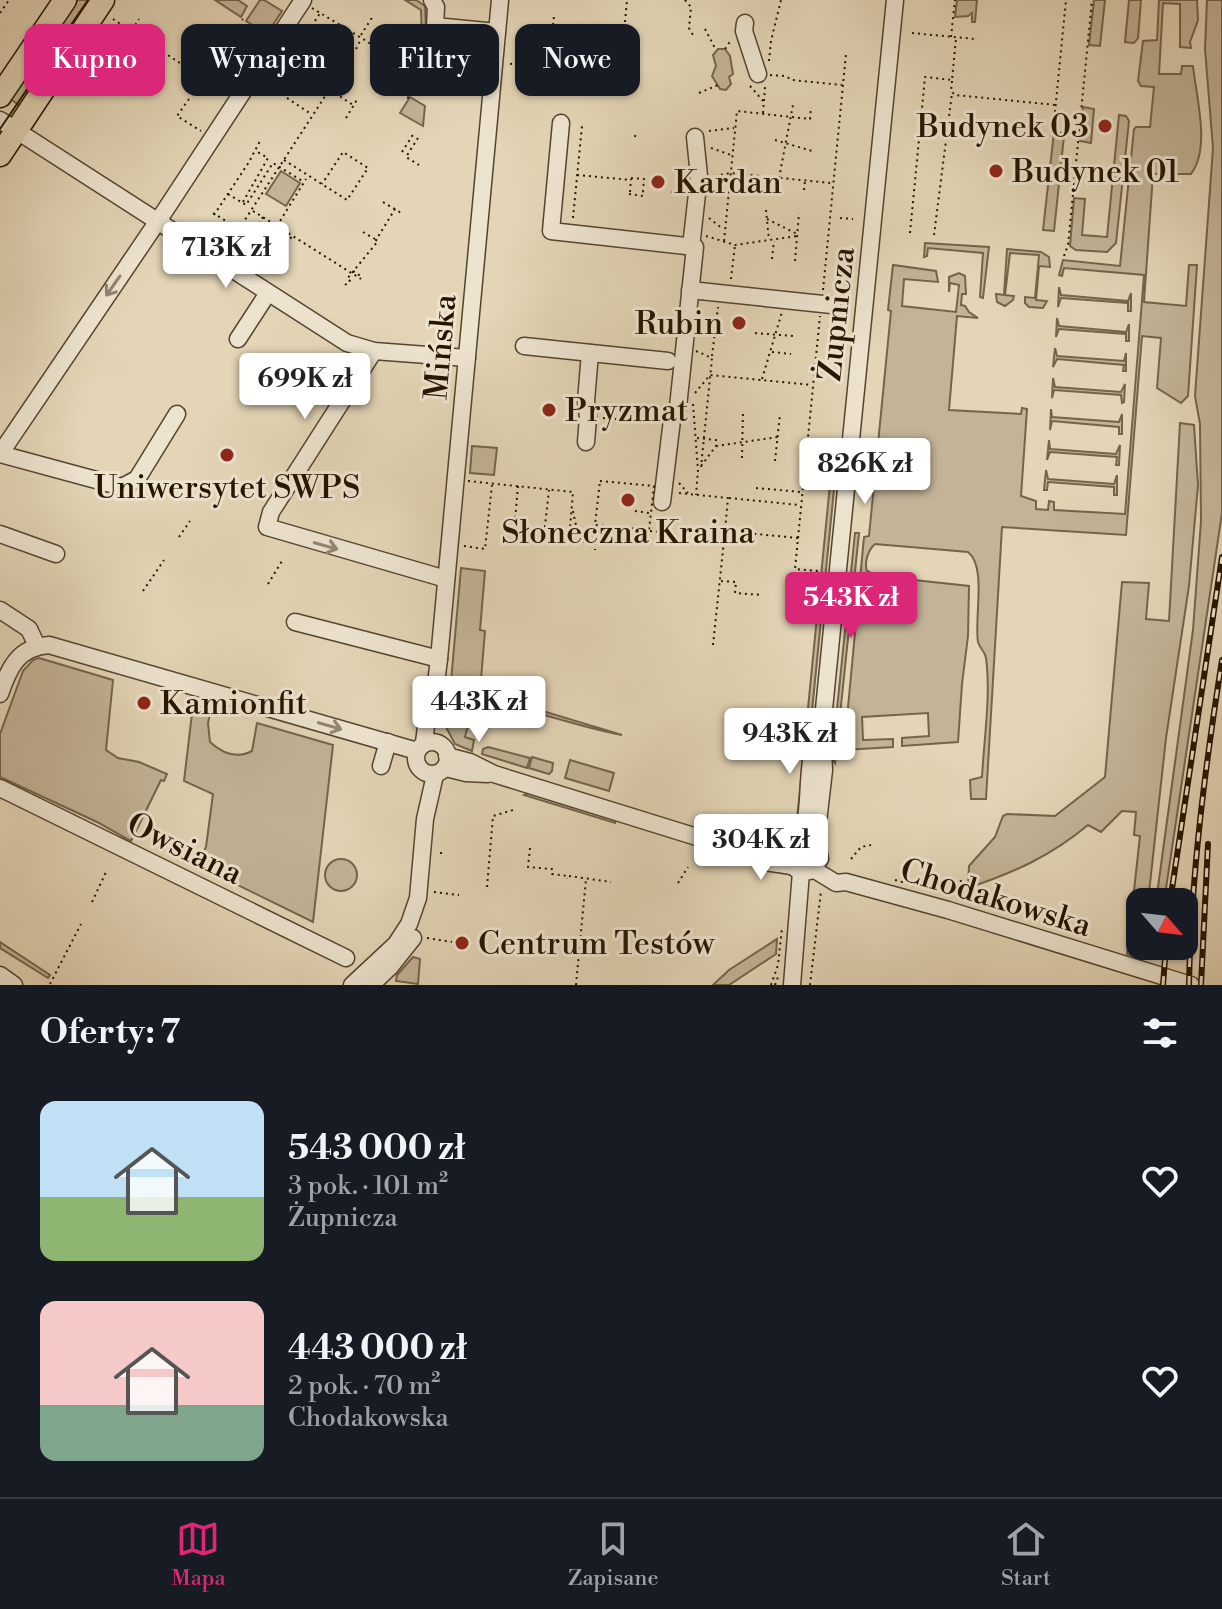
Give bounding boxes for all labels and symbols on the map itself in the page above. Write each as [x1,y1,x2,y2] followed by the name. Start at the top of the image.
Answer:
[916,107,1089,147] place label: Budynek 03
[1096,117,1114,135] marker: Budynek 03
[1011,152,1180,192] place label: Budynek 01
[987,162,1005,180] marker: Budynek 01
[674,163,782,203] place label: Kardan
[649,173,667,191] marker: Kardan
[152,222,300,290] pin: 713K zł
[809,244,864,383] street label: Żupnicza
[105,275,121,297] one-way arrow
[416,292,466,402] street label: Mińska
[635,304,723,344] place label: Rubin
[730,314,748,332] marker: Rubin
[231,353,379,421] pin: 699K zł
[565,391,688,431] place label: Pryzmat
[540,401,558,419] marker: Pryzmat
[791,438,939,506] pin: 826K zł
[218,446,236,464] marker: Uniwersytet SWPS
[94,468,360,508] place label: Uniwersytet SWPS
[619,491,637,509] marker: Słoneczna Kraina
[501,513,756,553] place label: Słoneczna Kraina
[312,539,338,554] one-way arrow
[777,572,925,640] pin: 543K zł
[405,676,553,744] pin: 443K zł
[160,684,307,724] place label: Kamionfit
[135,694,153,712] marker: Kamionfit
[716,708,864,776] pin: 943K zł
[317,719,342,734] one-way arrow
[120,804,250,894] street label: Owsiana
[687,814,835,882] pin: 304K zł
[895,850,1097,946] street label: Chodakowska
[1126,888,1198,960] north arrow
[478,924,716,964] place label: Centrum Testów
[453,934,471,952] marker: Centrum Testów

